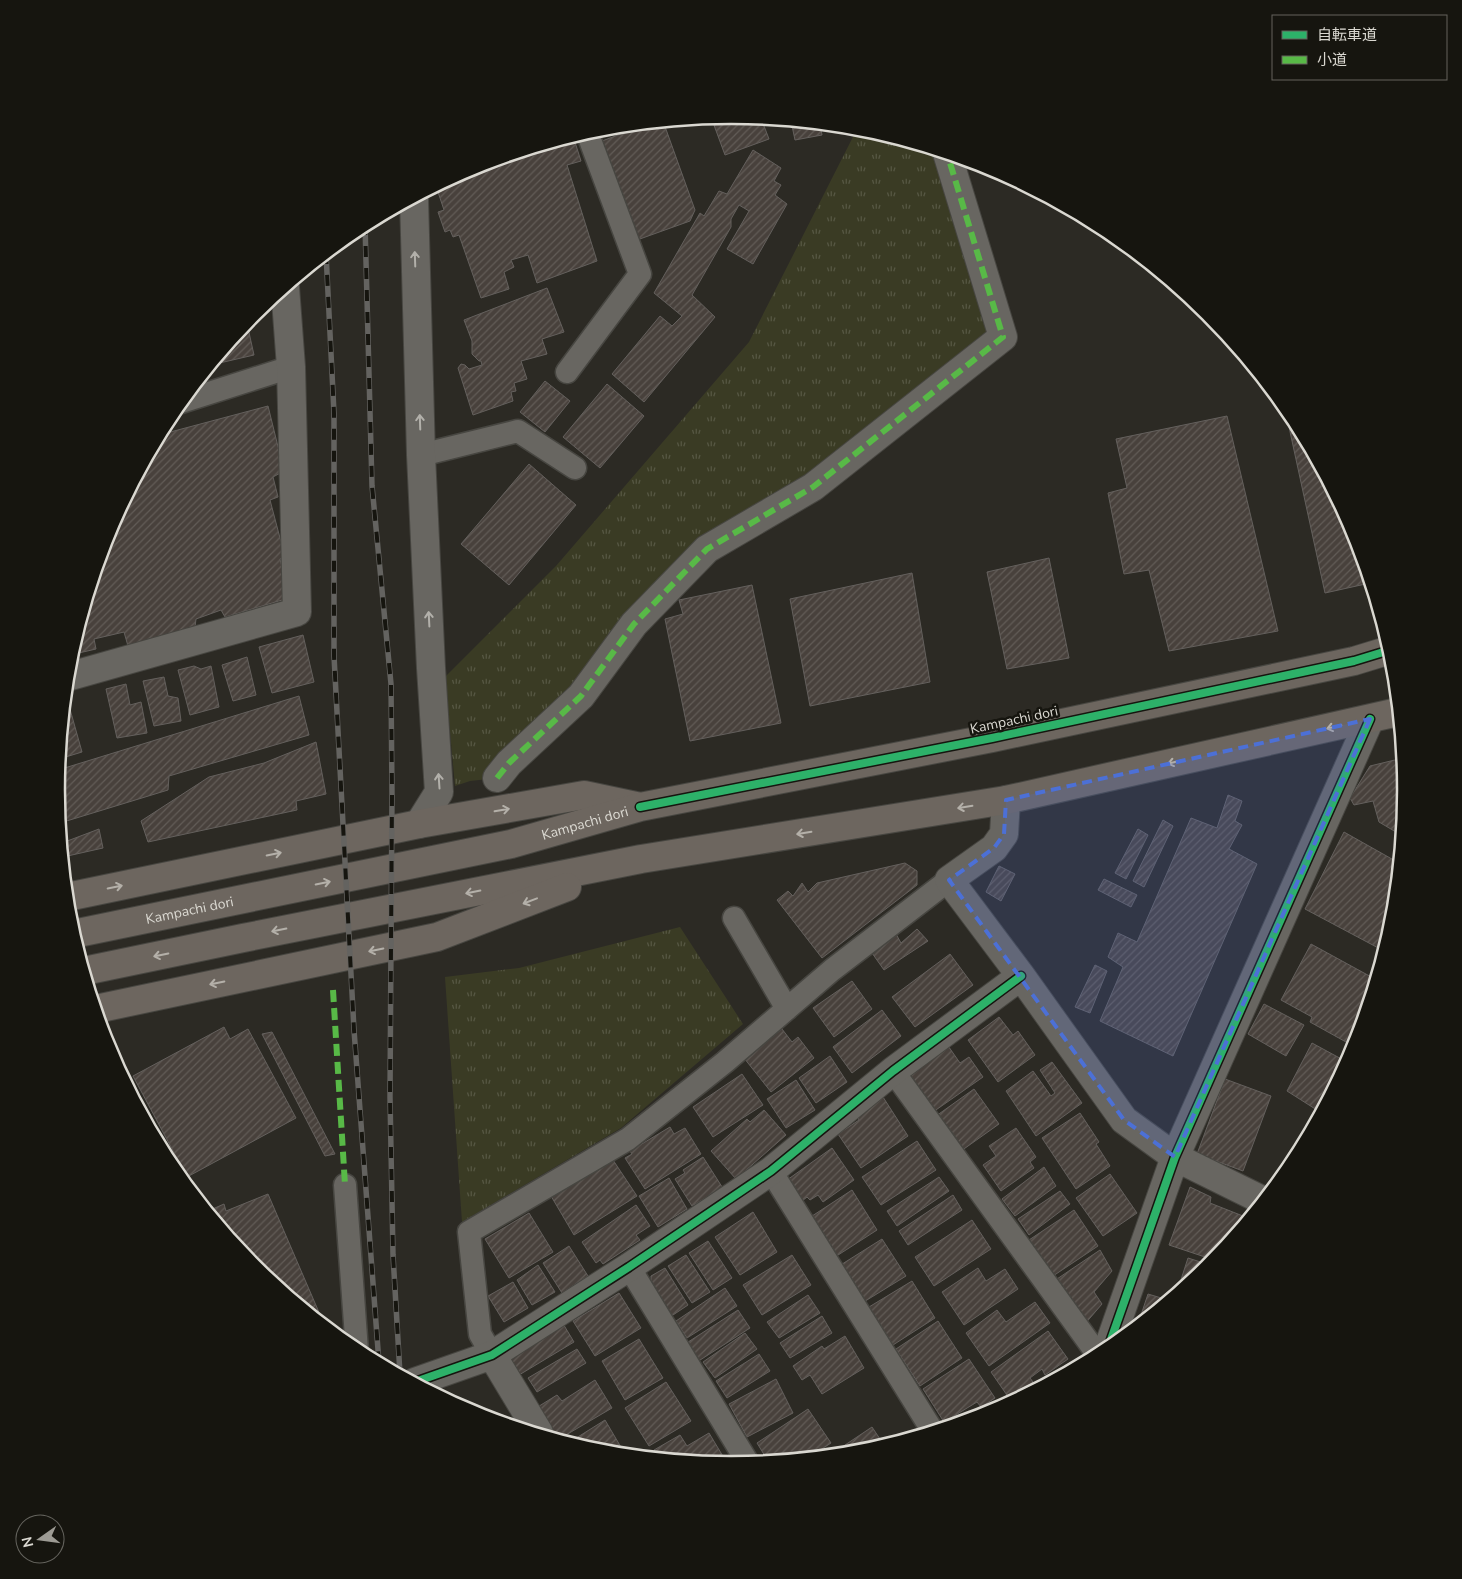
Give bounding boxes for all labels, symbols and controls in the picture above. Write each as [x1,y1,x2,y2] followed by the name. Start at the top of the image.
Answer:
[1272,15,1447,80] legend
[1317,25,1377,45] text: 自転車道
[1317,50,1347,70] text: 小道
[411,251,420,267] one-way arrow
[415,414,425,430] one-way arrow
[424,611,433,627] one-way arrow
[968,701,1060,739] street label: Kampachi dori
[1326,723,1342,732] one-way arrow
[1167,758,1183,767] one-way arrow
[434,773,443,789] one-way arrow
[539,801,630,844] street label: Kampachi dori
[957,802,973,812] one-way arrow
[493,804,509,814] one-way arrow
[797,828,813,838] one-way arrow
[265,849,281,858] one-way arrow
[315,878,331,887] one-way arrow
[106,882,122,891] one-way arrow
[466,888,482,898] one-way arrow
[144,892,235,928] street label: Kampachi dori
[523,897,538,907] one-way arrow
[272,926,288,936] one-way arrow
[368,945,384,955] one-way arrow
[153,950,169,960] one-way arrow
[209,979,225,988] one-way arrow
[15,1514,65,1564] north arrow
[17,1535,38,1549] text: N

